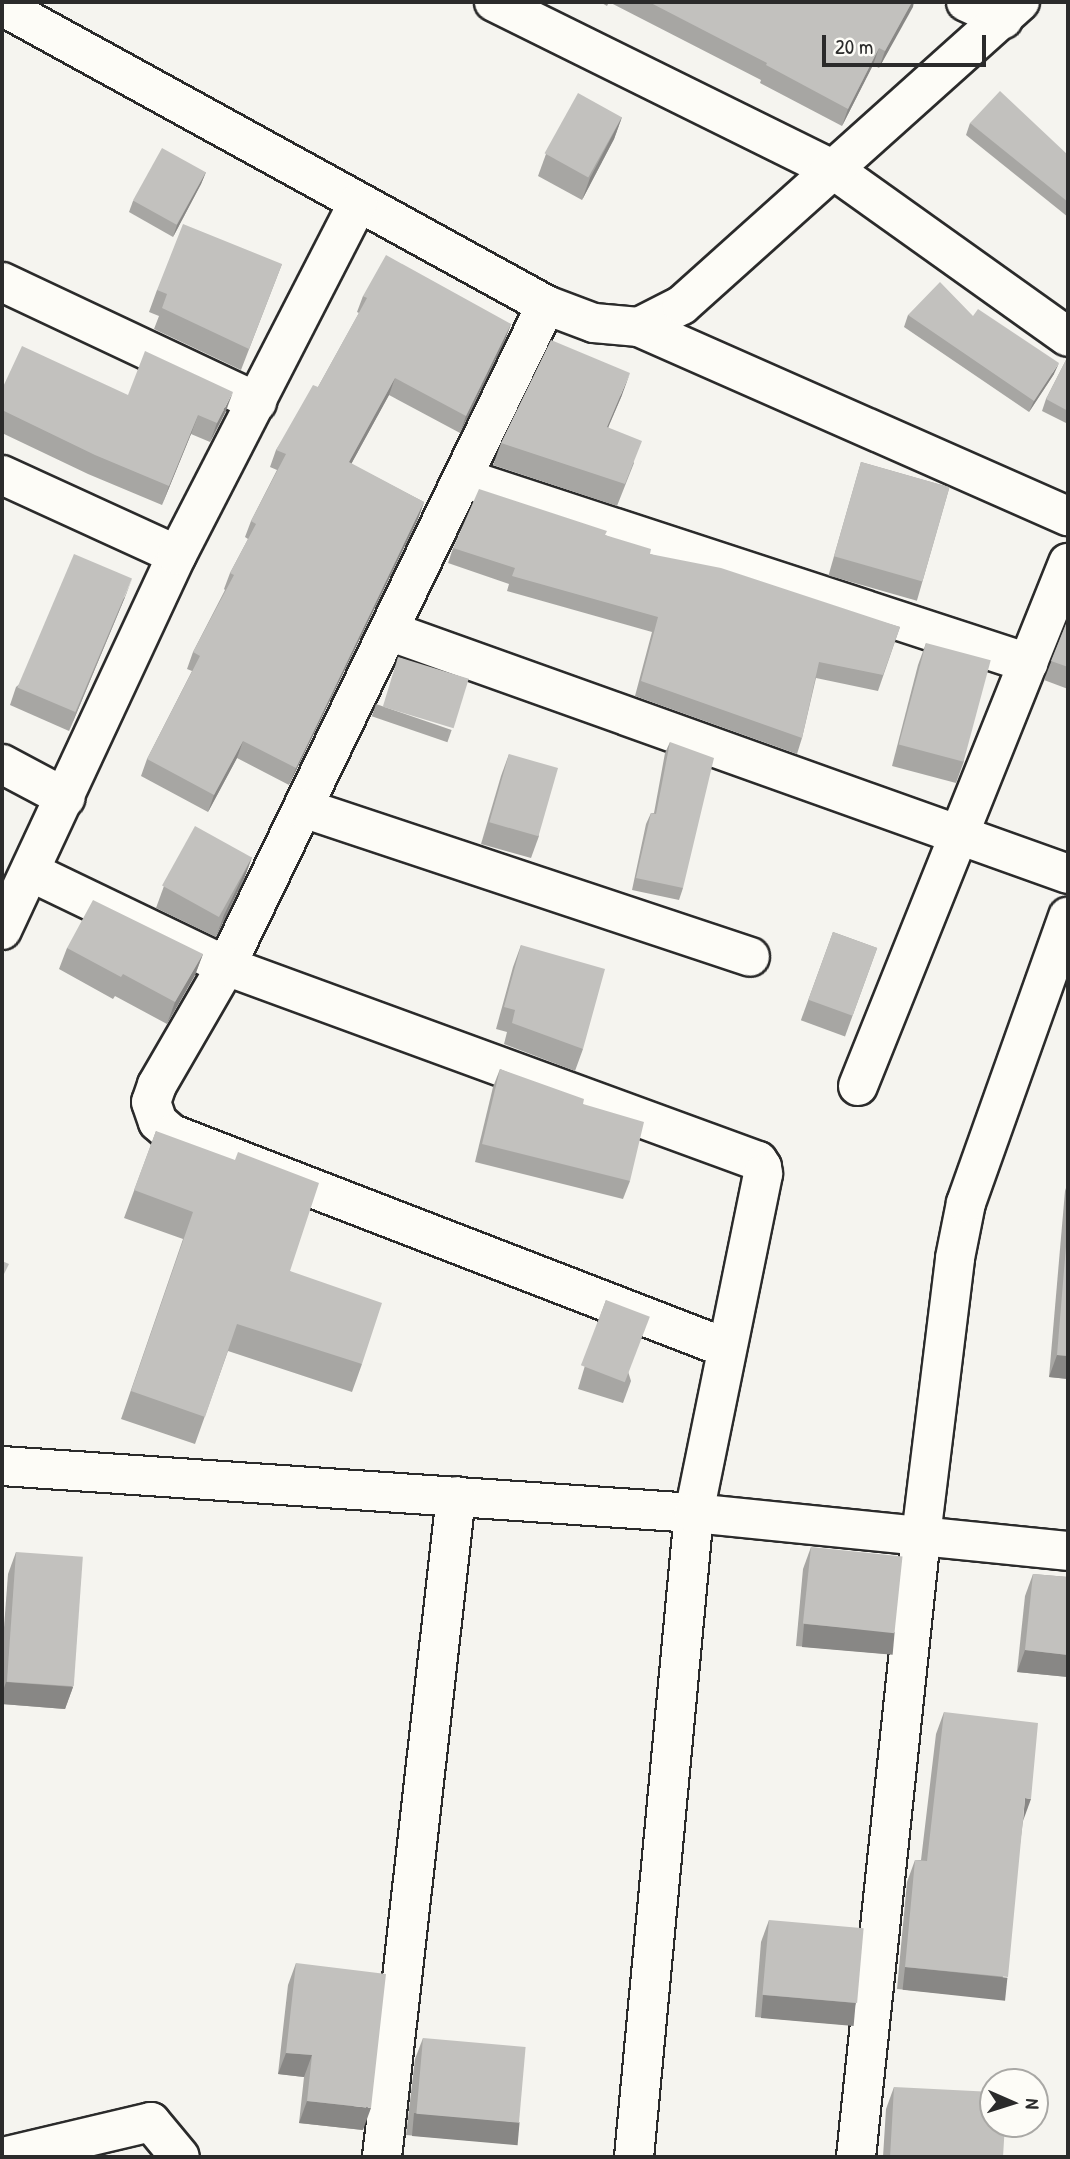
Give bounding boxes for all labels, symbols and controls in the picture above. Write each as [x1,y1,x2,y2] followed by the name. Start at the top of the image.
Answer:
[825,21,990,65] scale bar
[835,32,873,61] text: 20 m
[979,2068,1049,2138] north arrow
[1020,2098,1046,2110] text: N

